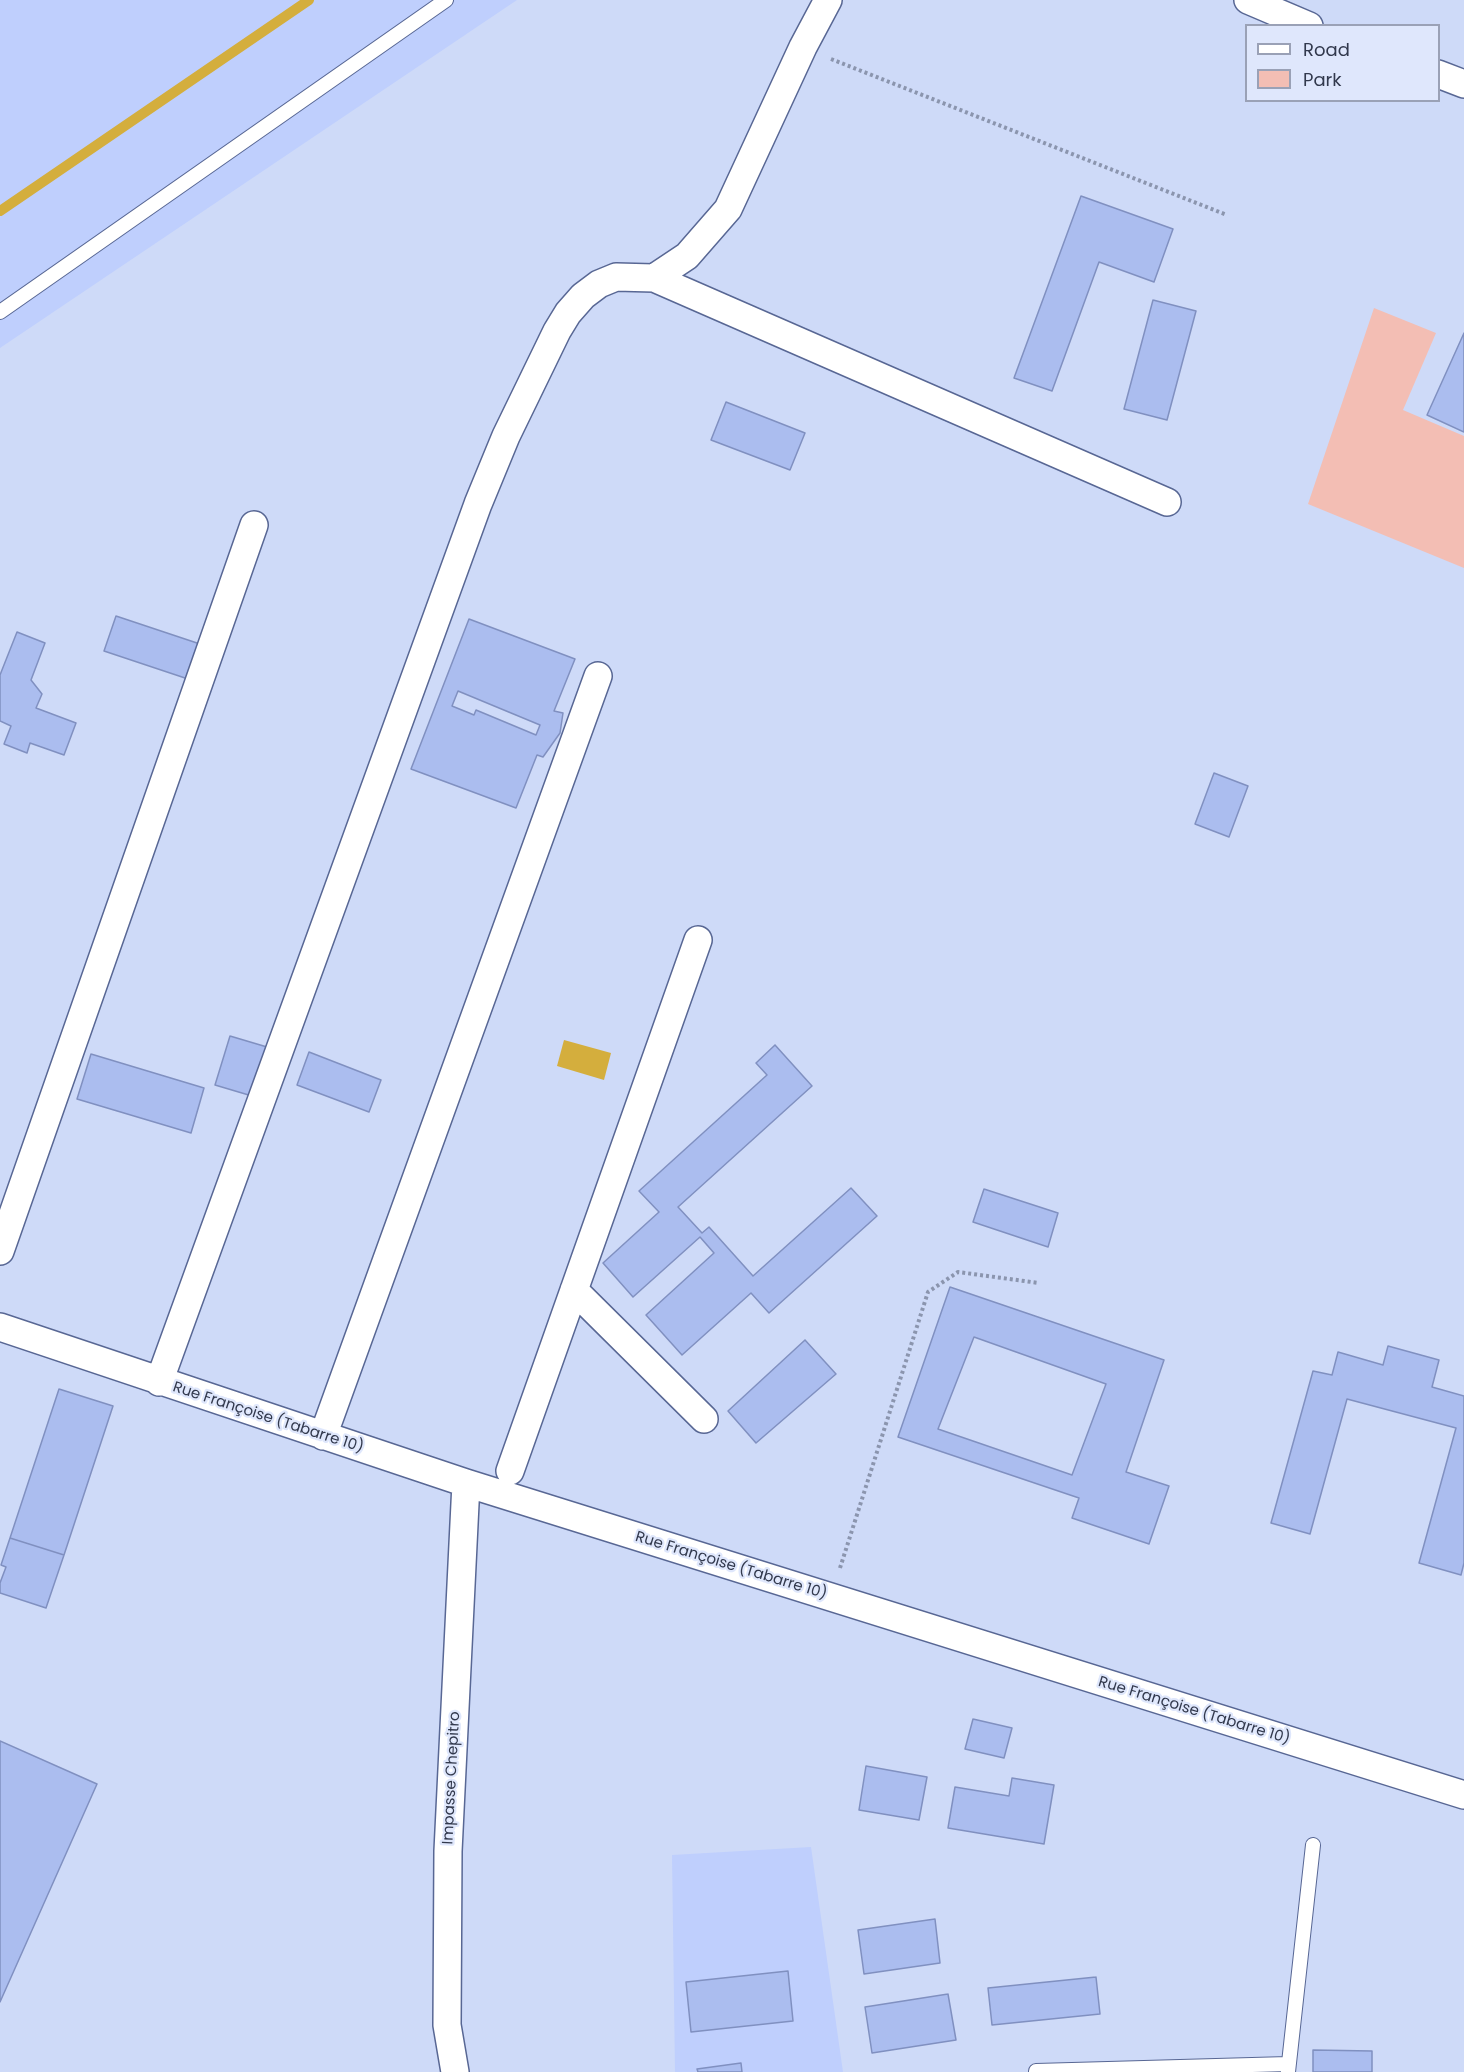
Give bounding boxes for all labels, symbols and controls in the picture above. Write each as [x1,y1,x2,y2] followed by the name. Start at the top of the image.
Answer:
[1245,24,1440,102] legend
[1303,37,1350,62] text: Road
[1303,67,1342,92] text: Park
[170,1379,366,1457] street label: Rue Françoise (Tabarre 10)
[633,1528,829,1604] street label: Rue Françoise (Tabarre 10)
[1096,1673,1292,1749] street label: Rue Françoise (Tabarre 10)
[440,1711,464,1845] street label: Impasse Chepitro

